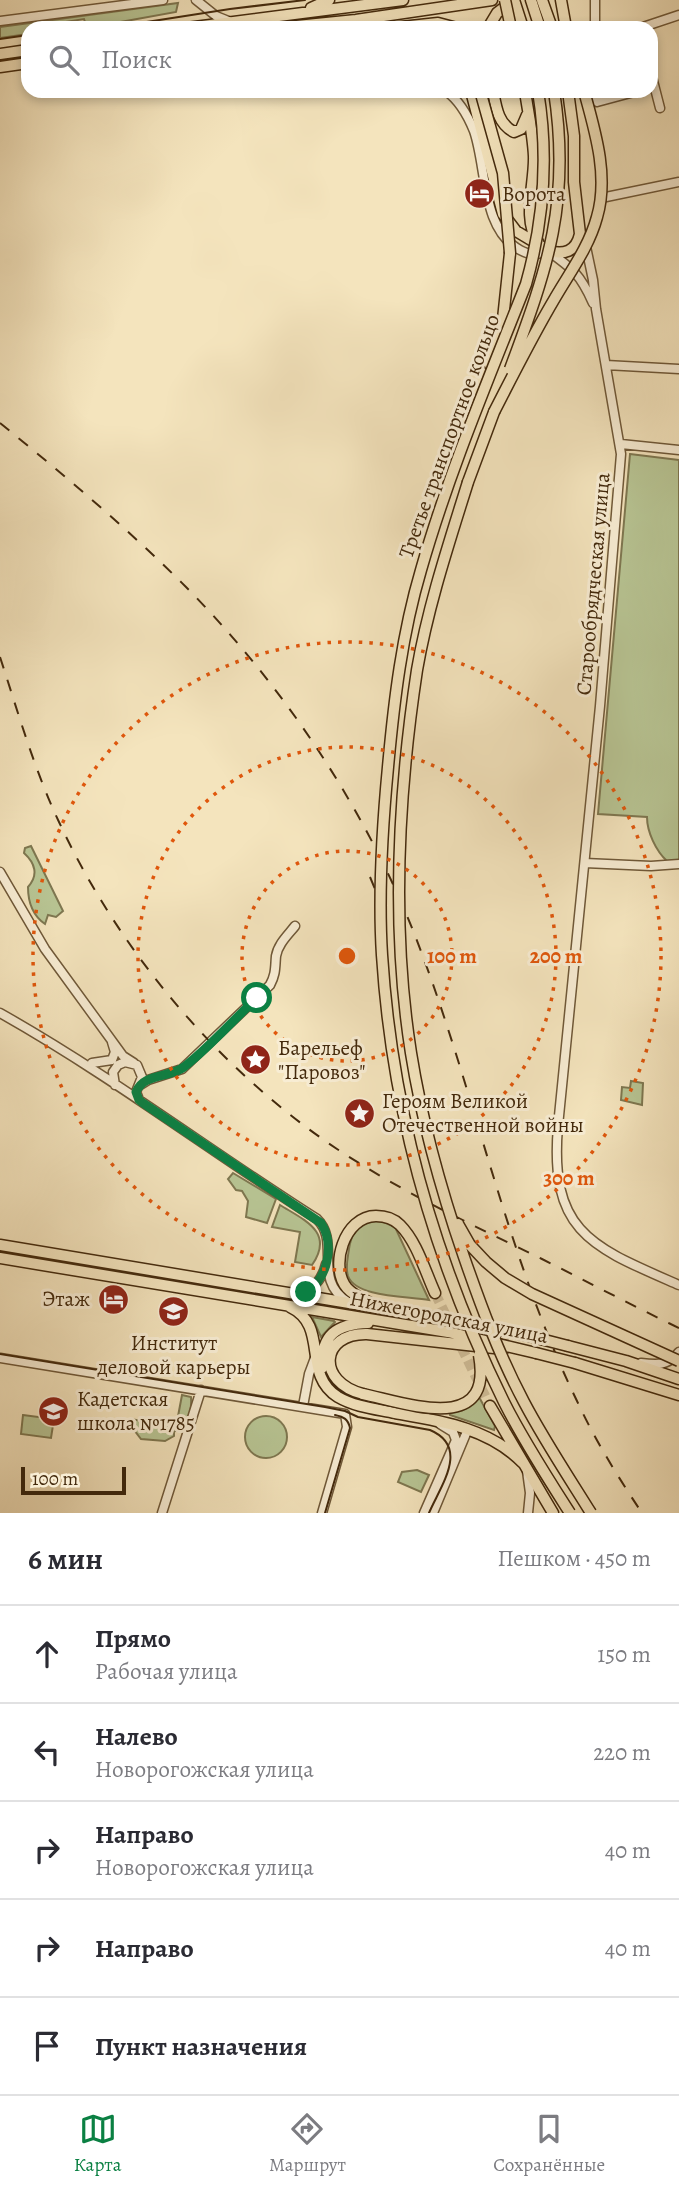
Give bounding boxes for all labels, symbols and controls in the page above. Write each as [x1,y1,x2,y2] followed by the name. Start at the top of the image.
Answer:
[21,21,658,98] search box
[45,41,83,79] icon: search
[101,42,172,77] text: Поиск
[462,177,496,211] hotel icon: Ворота
[502,180,566,208] place label: Ворота
[392,310,506,562] street label: Третье транспортное кольцо
[569,471,617,696] street label: Старообрядческая улица
[427,942,477,970] text: 100 m
[530,942,583,970] text: 200 m
[335,944,359,968] centre of rings
[241,982,272,1013] route start
[278,1034,366,1086] place label: Барельеф "Паровоз"
[238,1043,272,1077] place icon: Барельеф "Паровоз"
[382,1087,584,1139] place label: Героям Великой Отечественной войны
[342,1096,376,1130] place icon: Героям Великой Отечественной войны
[543,1164,595,1192] text: 300 m
[290,1276,321,1307] route end
[96,1282,130,1316] hotel icon: Этаж
[347,1284,551,1350] street label: Нижегородская улица
[42,1285,90,1313] place label: Этаж
[157,1294,191,1328] school or university icon: Институт деловой карьеры
[96,1329,251,1381] place label: Институт деловой карьеры
[77,1385,195,1437] place label: Кадетская школа №1785
[37,1394,71,1428] school or university icon: Кадетская школа №1785
[21,1464,126,1496] scale bar
[32,1466,78,1492] text: 100 m
[28,1539,103,1579] text: 6 мин
[497,1543,651,1574] text: Пешком · 450 m
[95,1621,171,1656] text: Прямо
[28,1635,66,1673] icon: ahead
[597,1639,651,1670] text: 150 m
[95,1656,238,1687] text: Рабочая улица
[95,1719,178,1754] text: Налево
[28,1733,66,1771] icon: left
[593,1737,651,1768] text: 220 m
[95,1754,314,1785] text: Новорогожская улица
[95,1817,194,1852] text: Направо
[28,1831,66,1869] icon: right
[605,1835,651,1866] text: 40 m
[95,1852,314,1883] text: Новорогожская улица
[28,1929,66,1967] icon: right
[95,1931,194,1966] text: Направо
[605,1933,651,1964] text: 40 m
[28,2027,66,2065] icon: arrive
[95,2029,307,2064] text: Пункт назначения
[74,2110,122,2178] tab: Карта
[269,2110,346,2178] tab: Маршрут
[493,2110,605,2178] tab: Сохранённые

